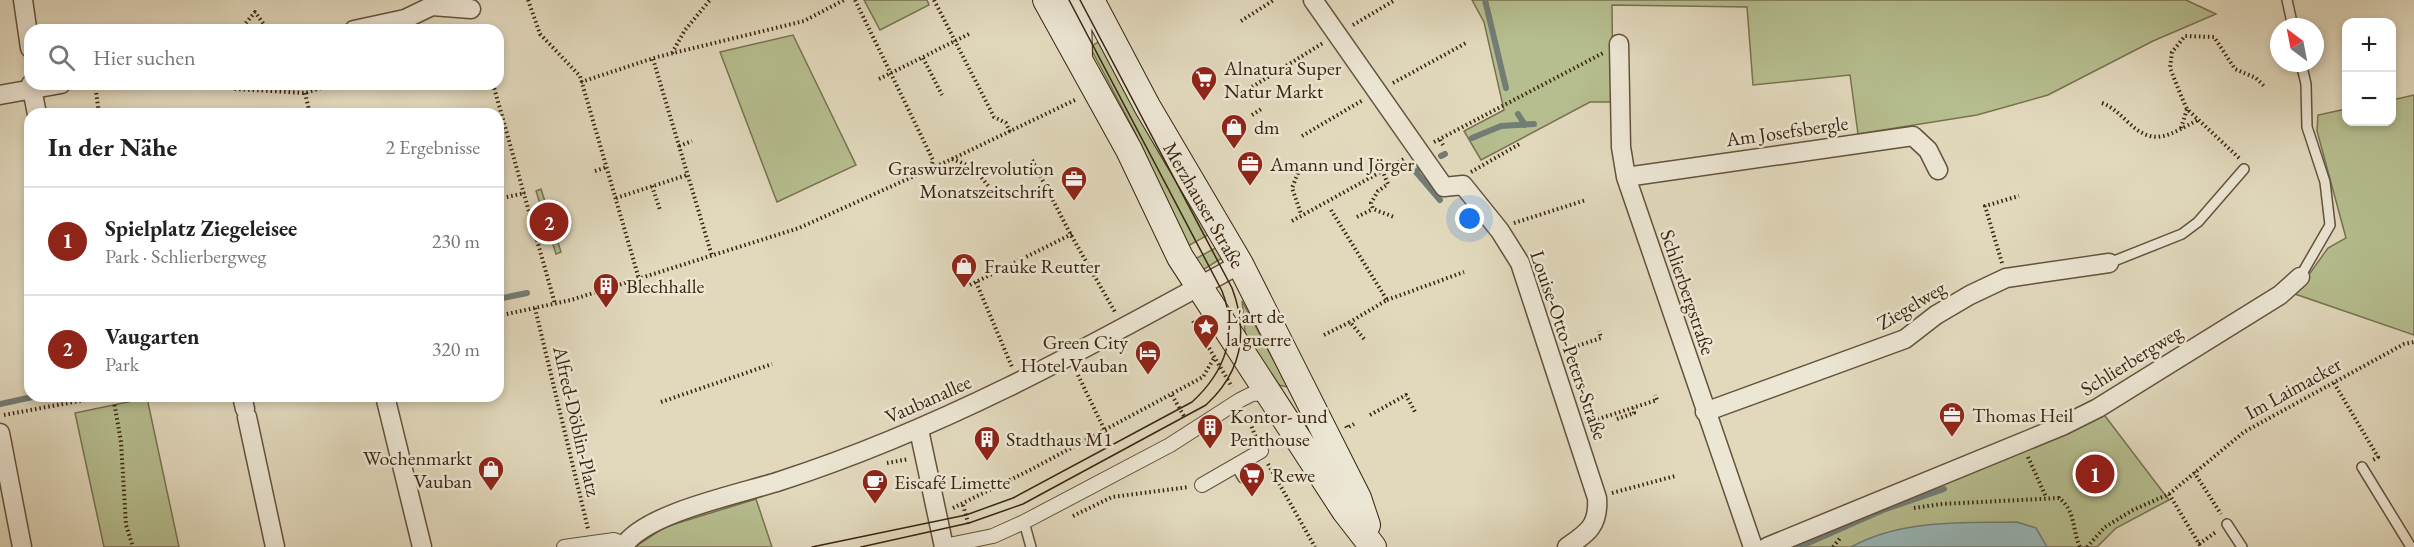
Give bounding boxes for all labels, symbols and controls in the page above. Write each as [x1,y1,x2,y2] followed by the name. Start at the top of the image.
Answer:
[2270,18,2324,72] north arrow
[2342,18,2396,126] map controls
[2342,18,2396,72] button: +
[24,24,504,90] search box
[45,41,78,74] icon: search
[93,43,196,72] text: Hier suchen
[1223,55,1342,104] place label: Alnatura Super Natur Markt
[1189,64,1219,102] supermarket icon: Alnatura Super Natur Markt
[2342,72,2396,126] button: −
[1723,110,1850,153] street label: Am Josefsbergle
[1219,112,1249,150] shop icon: dm
[1254,114,1280,140] place label: dm
[48,130,177,164] text: In der Nähe
[385,134,480,160] text: 2 Ergebnisse
[1157,137,1251,273] street label: Merzhauser Straße
[1235,149,1265,187] office icon: Amann und Jörger
[1269,151,1415,177] place label: Amann und Jörger
[888,155,1055,204] place label: Graswurzelrevolution Monatszeitschrift
[1059,164,1089,202] office icon: Graswurzelrevolution Monatszeitschrift
[530,200,568,244] pin: 2
[1455,204,1484,233] your location
[105,214,297,243] text: Spielplatz Ziegeleisee
[1654,226,1722,358] street label: Schlierbergstraße
[62,228,73,254] text: 1
[432,228,480,254] text: 230 m
[105,243,266,269] text: Park · Schlierbergweg
[1524,247,1614,443] street label: Louise-Otto-Peters-Straße
[949,251,979,289] shop icon: Frauke Reutter
[984,253,1101,279] place label: Frauke Reutter
[591,271,621,309] building icon: Blechhalle
[626,273,704,299] place label: Blechhalle
[1872,274,1950,336] street label: Ziegelweg
[1226,303,1291,352] place label: L'art de la guerre
[1191,312,1221,350] place icon: L'art de la guerre
[2075,318,2187,402] street label: Schlierbergweg
[105,322,200,351] text: Vaugarten
[1021,329,1128,378] place label: Green City Hotel Vauban
[62,336,73,362] text: 2
[432,336,480,362] text: 320 m
[1133,338,1163,376] hotel icon: Green City Hotel Vauban
[547,342,607,499] street label: Alfred-Döblin-Platz
[105,351,139,377] text: Park
[2240,351,2346,425] street label: Im Laimacker
[881,368,975,429] street label: Vaubanallee
[1937,400,1967,438] office icon: Thomas Heil
[1972,402,2074,428] place label: Thomas Heil
[1230,403,1329,452] place label: Kontor- und Penthouse
[1195,412,1225,450] building icon: Kontor- und Penthouse
[972,424,1002,462] building icon: Stadthaus M1
[1006,426,1113,452] place label: Stadthaus M1
[363,445,473,494] place label: Wochenmarkt Vauban
[2076,452,2114,496] pin: 1
[476,454,506,492] shop icon: Wochenmarkt Vauban
[1237,460,1267,498] supermarket icon: Rewe
[1272,462,1315,488] place label: Rewe
[860,467,890,505] cafe icon: Eiscafé Limette
[894,469,1011,495] place label: Eiscafé Limette

